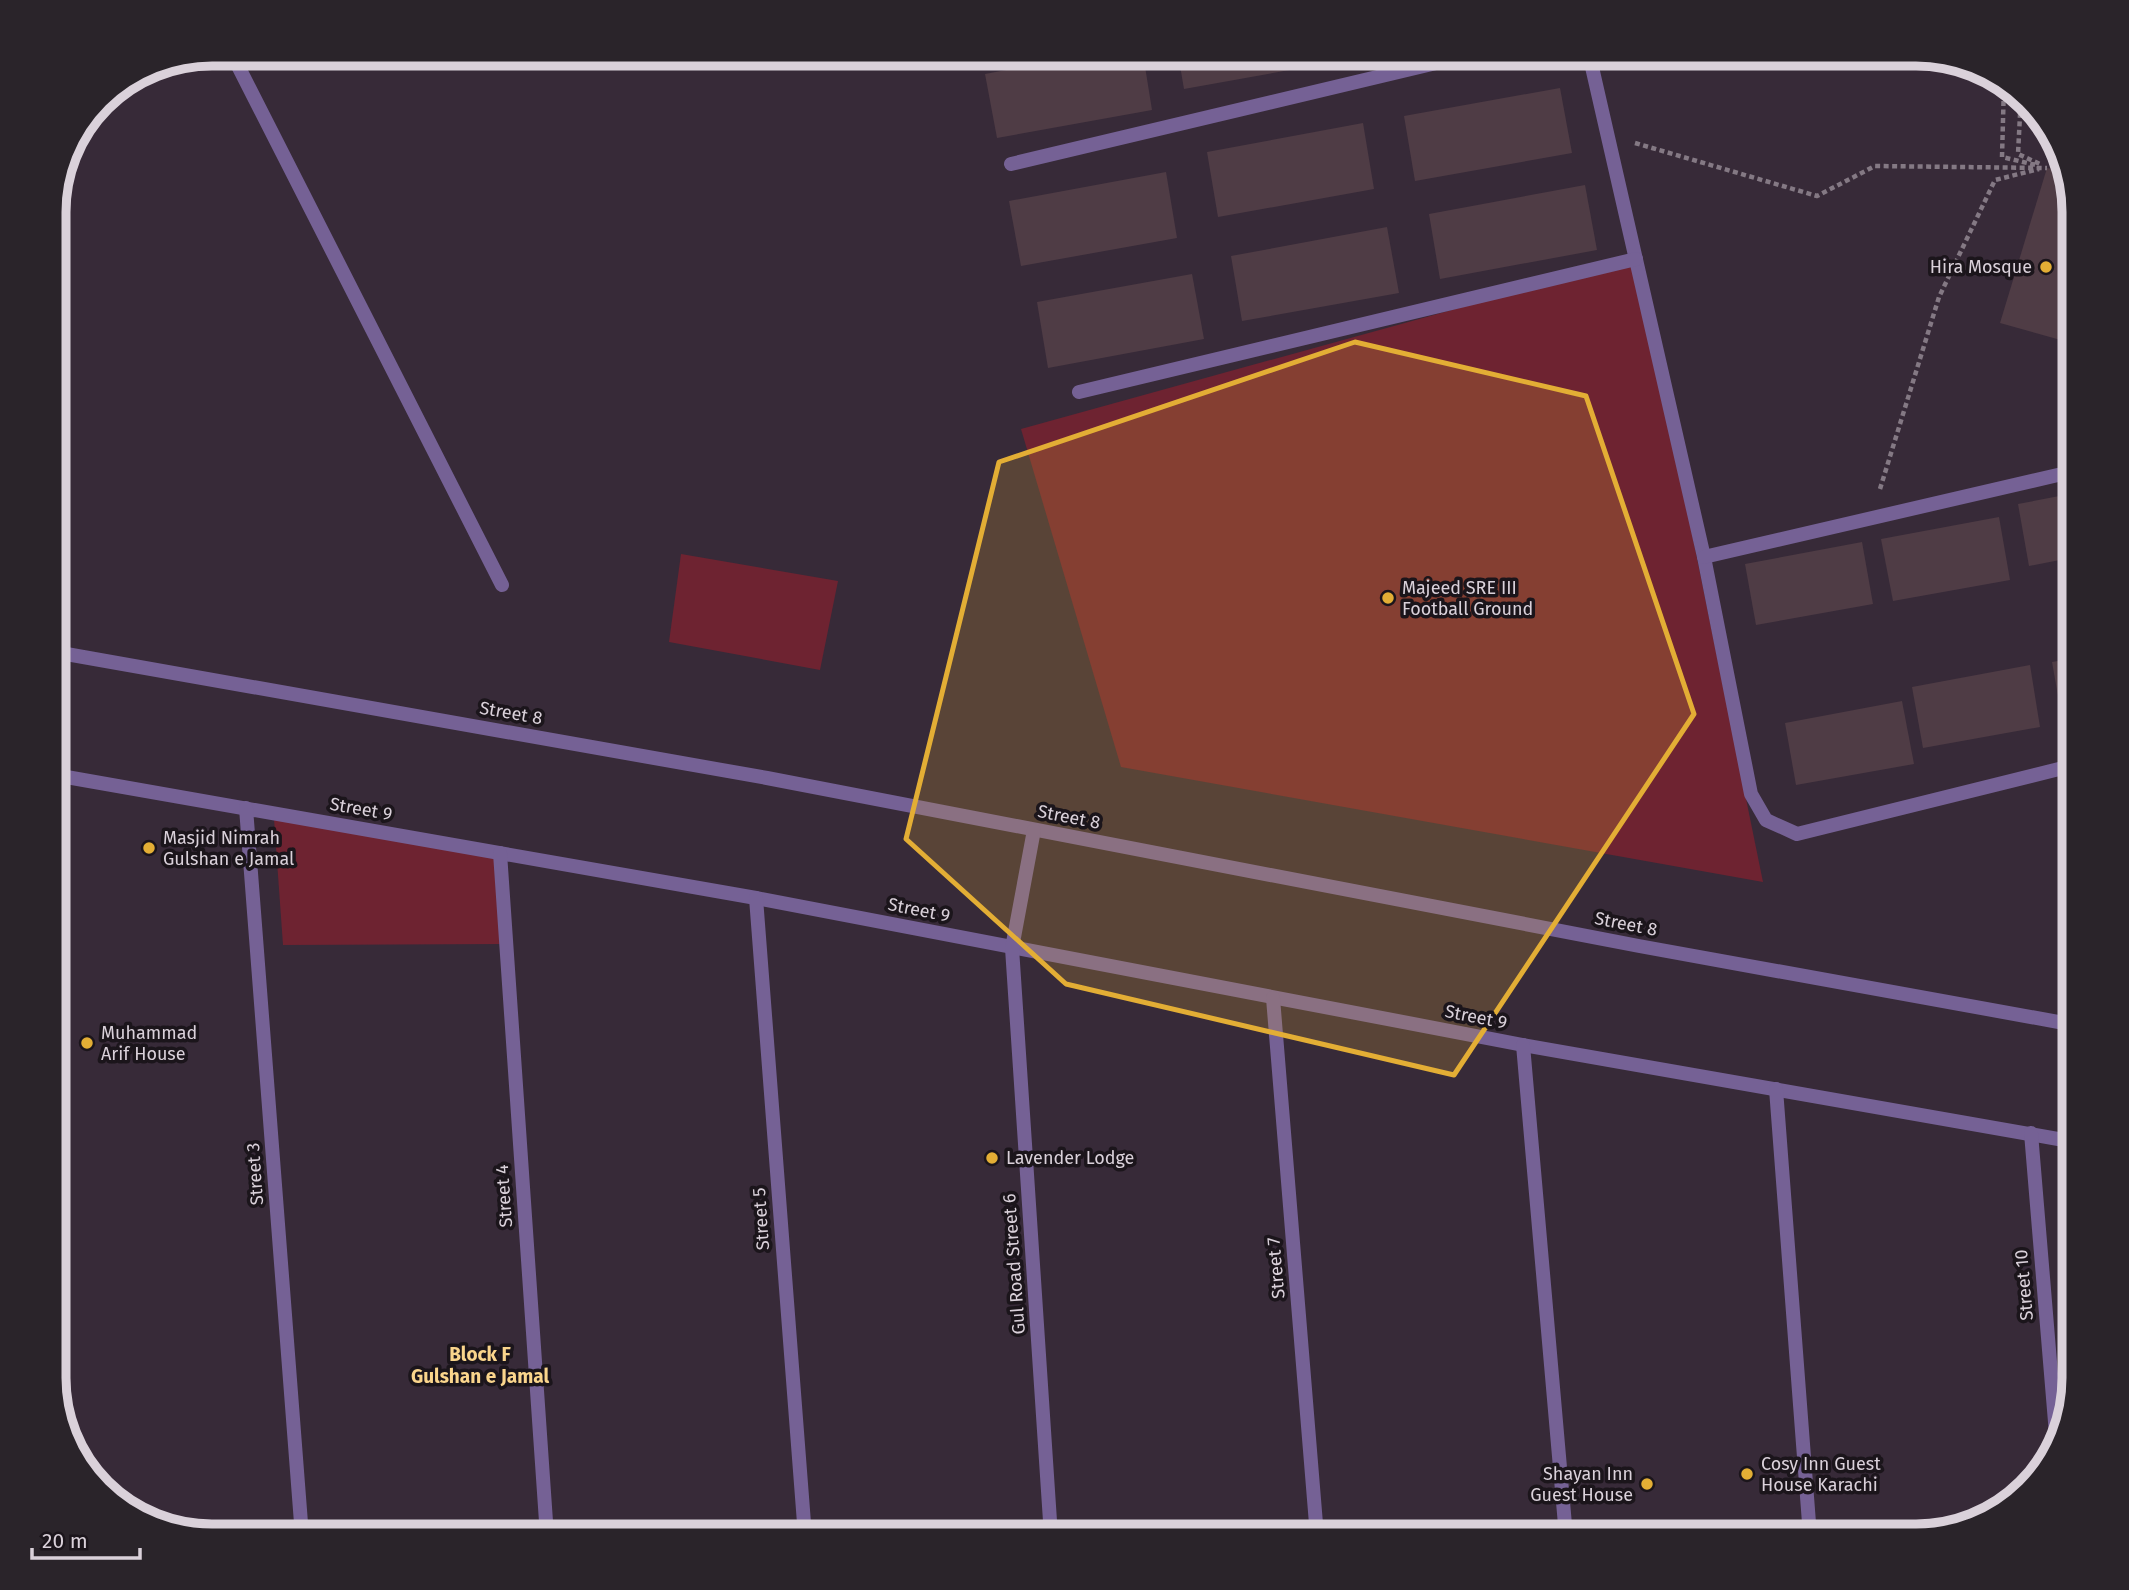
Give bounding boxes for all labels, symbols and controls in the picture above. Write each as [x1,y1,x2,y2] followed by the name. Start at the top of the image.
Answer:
[1930,256,2032,278] place label: Hira Mosque
[2038,259,2054,275] marker: Hira Mosque
[1402,577,1533,620] place label: Majeed SRE III Football Ground
[1380,590,1396,606] marker: Majeed SRE III Football Ground
[478,697,544,729] street label: Street 8
[328,793,394,825] street label: Street 9
[1036,800,1102,834] street label: Street 8
[163,827,294,870] place label: Masjid Nimrah Gulshan e Jamal
[141,840,157,856] marker: Masjid Nimrah Gulshan e Jamal
[886,893,952,927] street label: Street 9
[1593,907,1659,941] street label: Street 8
[1443,1000,1509,1034] street label: Street 9
[101,1022,197,1065] place label: Muhammad Arif House
[79,1035,95,1051] marker: Muhammad Arif House
[242,1142,268,1206] street label: Street 3
[1006,1147,1134,1169] place label: Lavender Lodge
[984,1150,1000,1166] marker: Lavender Lodge
[491,1163,517,1228] street label: Street 4
[748,1187,774,1251] street label: Street 5
[998,1193,1030,1335] street label: Gul Road Street 6
[1262,1236,1290,1300] street label: Street 7
[2010,1248,2038,1322] street label: Street 10
[411,1343,549,1388] district label: Block F Gulshan e Jamal
[1761,1453,1881,1496] place label: Cosy Inn Guest House Karachi
[1530,1463,1633,1506] place label: Shayan Inn Guest House
[1739,1466,1755,1482] marker: Cosy Inn Guest House Karachi
[1639,1476,1655,1492] marker: Shayan Inn Guest House
[32,1516,140,1560] scale bar
[42,1528,88,1554] text: 20 m

